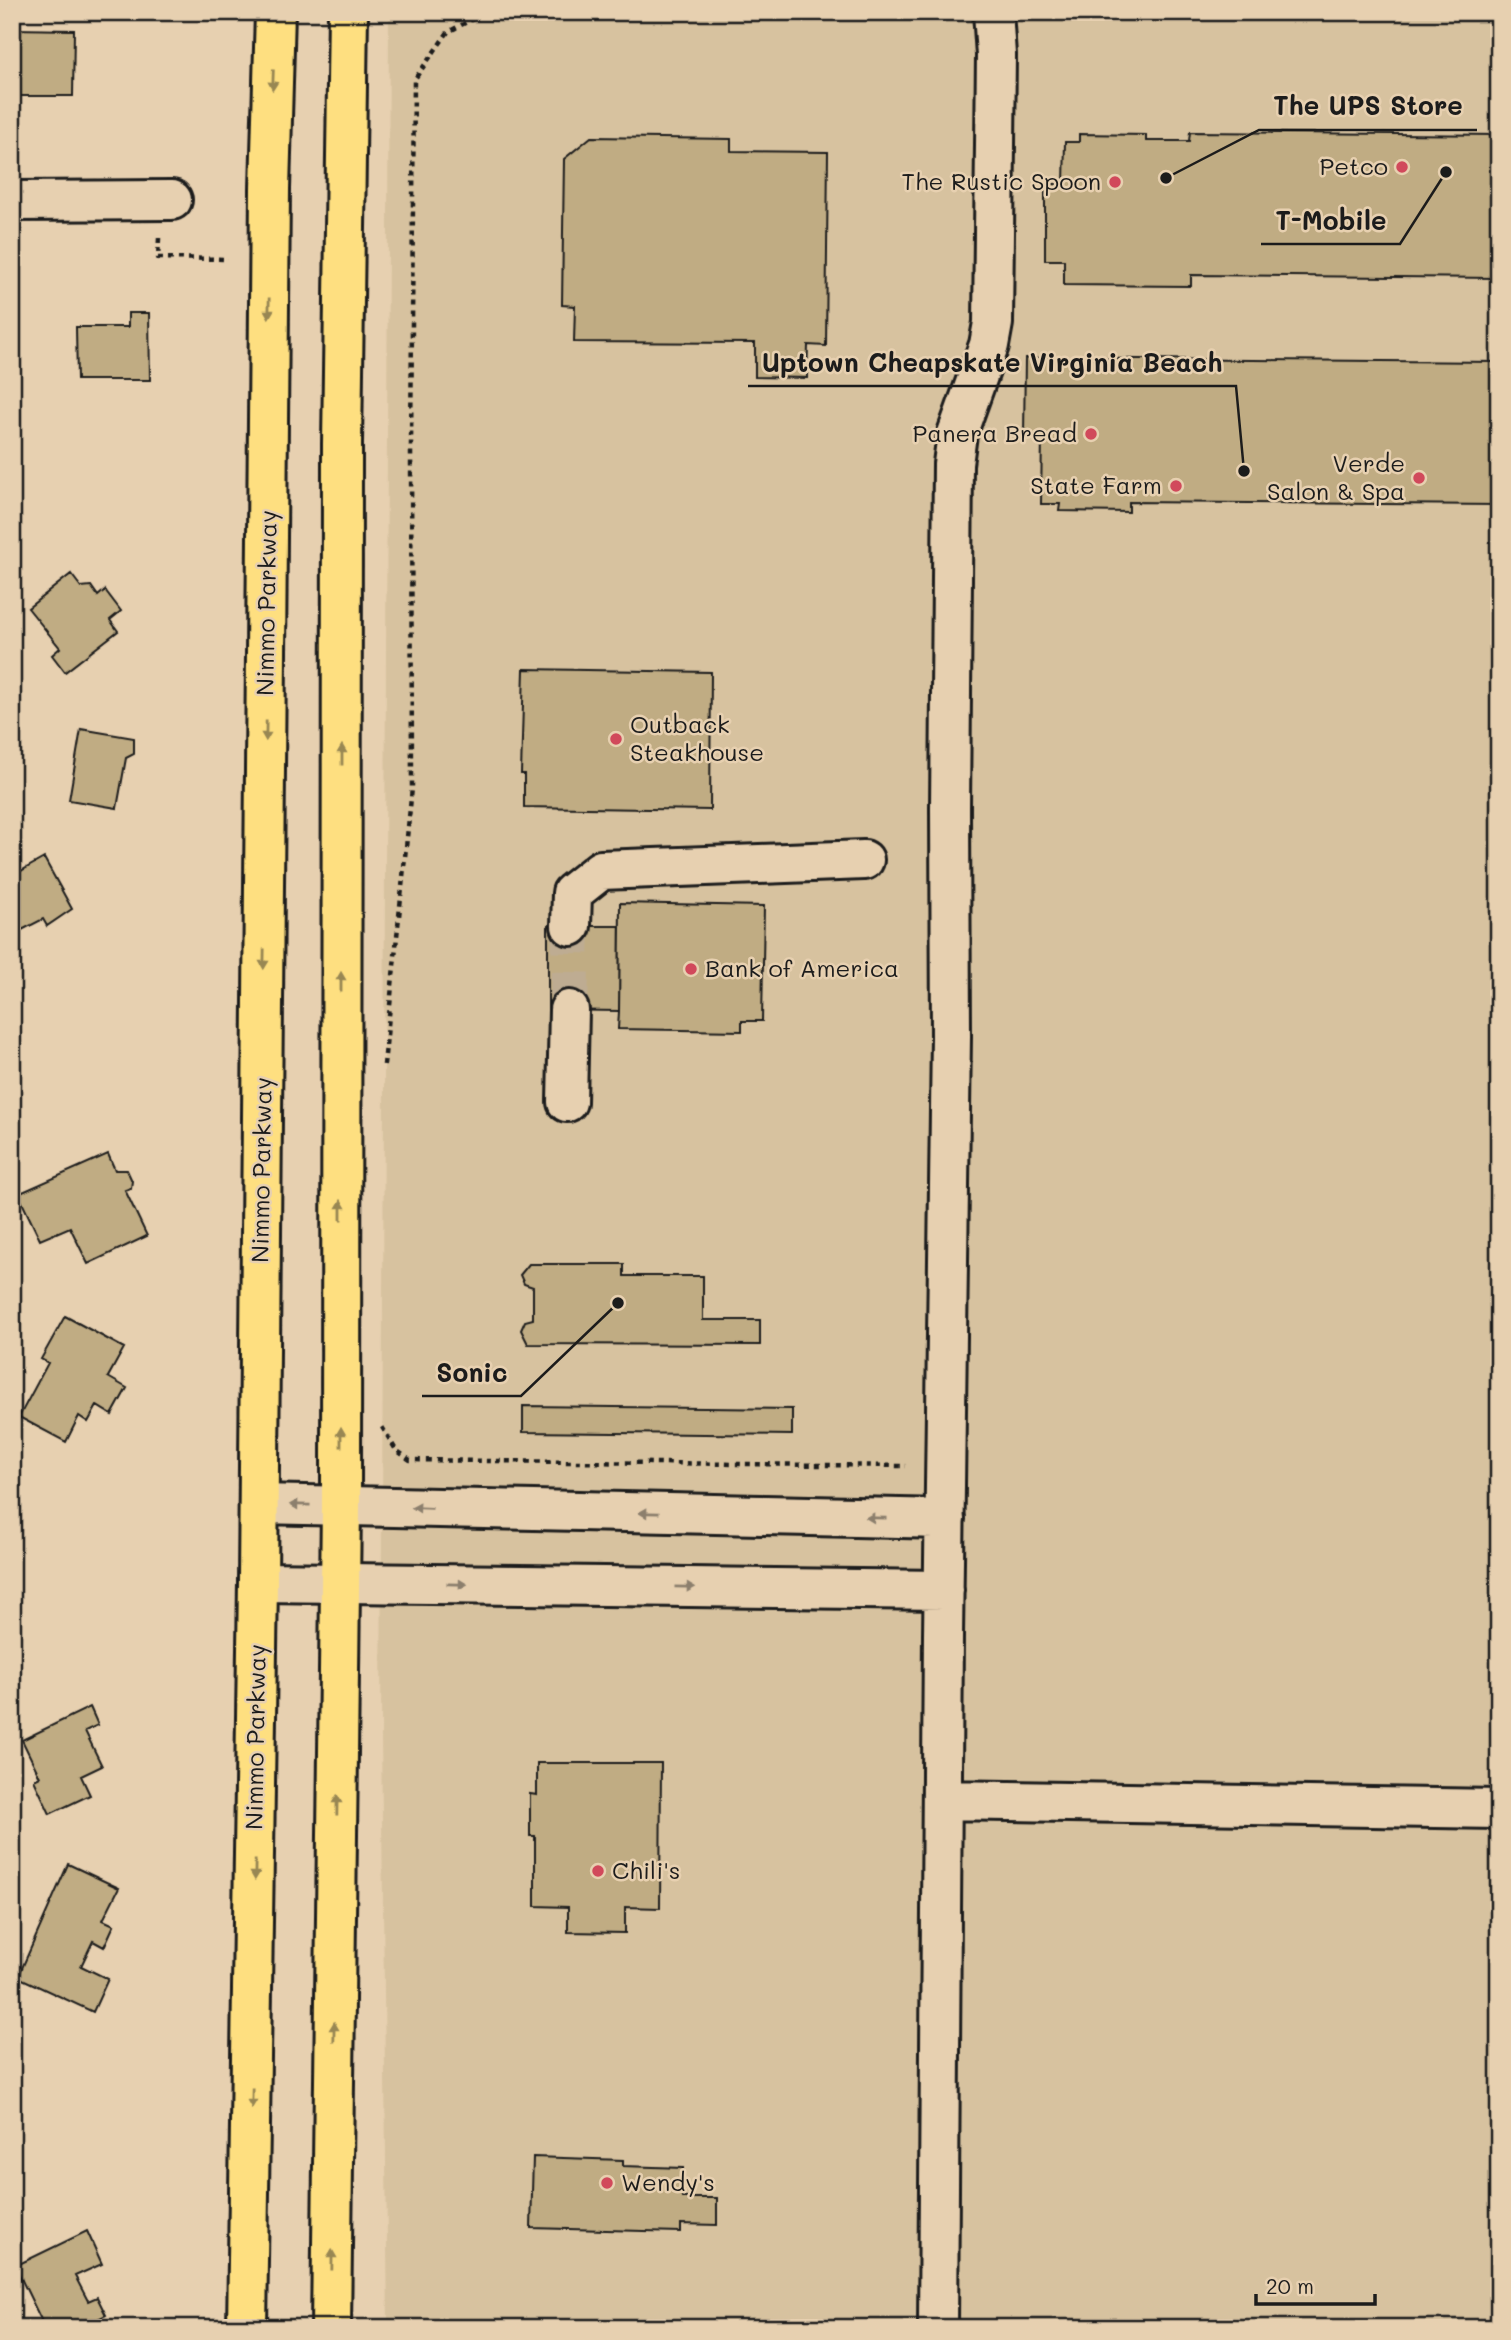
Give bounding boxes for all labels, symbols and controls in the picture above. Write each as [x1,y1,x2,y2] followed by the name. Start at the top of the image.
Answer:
[268,70,279,92] one-way arrow
[1259,83,1477,130] callout: The UPS Store
[1273,88,1463,122] text: The UPS Store
[1320,150,1388,181] place label: Petco
[1394,159,1410,175] marker: Petco
[902,165,1101,196] place label: The Rustic Spoon
[1107,174,1123,190] marker: The Rustic Spoon
[1261,197,1400,244] callout: T-Mobile
[1276,203,1387,237] text: T-Mobile
[263,297,275,319] one-way arrow
[748,339,1236,386] callout: Uptown Cheapskate Virginia Beach
[762,345,1222,379] text: Uptown Cheapskate Virginia Beach
[913,417,1077,448] place label: Panera Bread
[1083,426,1099,442] marker: Panera Bread
[1267,447,1405,506] place label: Verde Salon & Spa
[1030,469,1162,500] place label: State Farm
[1411,470,1427,486] marker: Verde Salon & Spa
[1168,478,1184,494] marker: State Farm
[248,510,283,696] street label: Nimmo Parkway
[630,708,764,767] place label: Outback Steakhouse
[260,721,271,743] one-way arrow
[608,731,624,747] marker: Outback Steakhouse
[336,744,348,766] one-way arrow
[258,948,269,970] one-way arrow
[705,952,899,983] place label: Bank of America
[683,961,699,977] marker: Bank of America
[335,971,347,993] one-way arrow
[243,1077,278,1263] street label: Nimmo Parkway
[335,1199,347,1221] one-way arrow
[422,1349,521,1396] callout: Sonic
[436,1355,508,1389] text: Sonic
[335,1426,347,1448] one-way arrow
[288,1499,310,1511] one-way arrow
[410,1502,432,1514] one-way arrow
[638,1507,660,1519] one-way arrow
[865,1512,887,1524] one-way arrow
[446,1578,468,1590] one-way arrow
[674,1581,696,1593] one-way arrow
[237,1644,272,1830] street label: Nimmo Parkway
[331,1793,343,1815] one-way arrow
[612,1854,680,1885] place label: Chili's
[249,1859,261,1881] one-way arrow
[590,1863,606,1879] marker: Chili's
[328,2021,340,2043] one-way arrow
[246,2087,258,2109] one-way arrow
[621,2166,715,2197] place label: Wendy's
[599,2175,615,2191] marker: Wendy's
[326,2248,337,2270] one-way arrow
[1256,2263,1374,2307] scale bar
[1266,2272,1314,2299] text: 20 m

